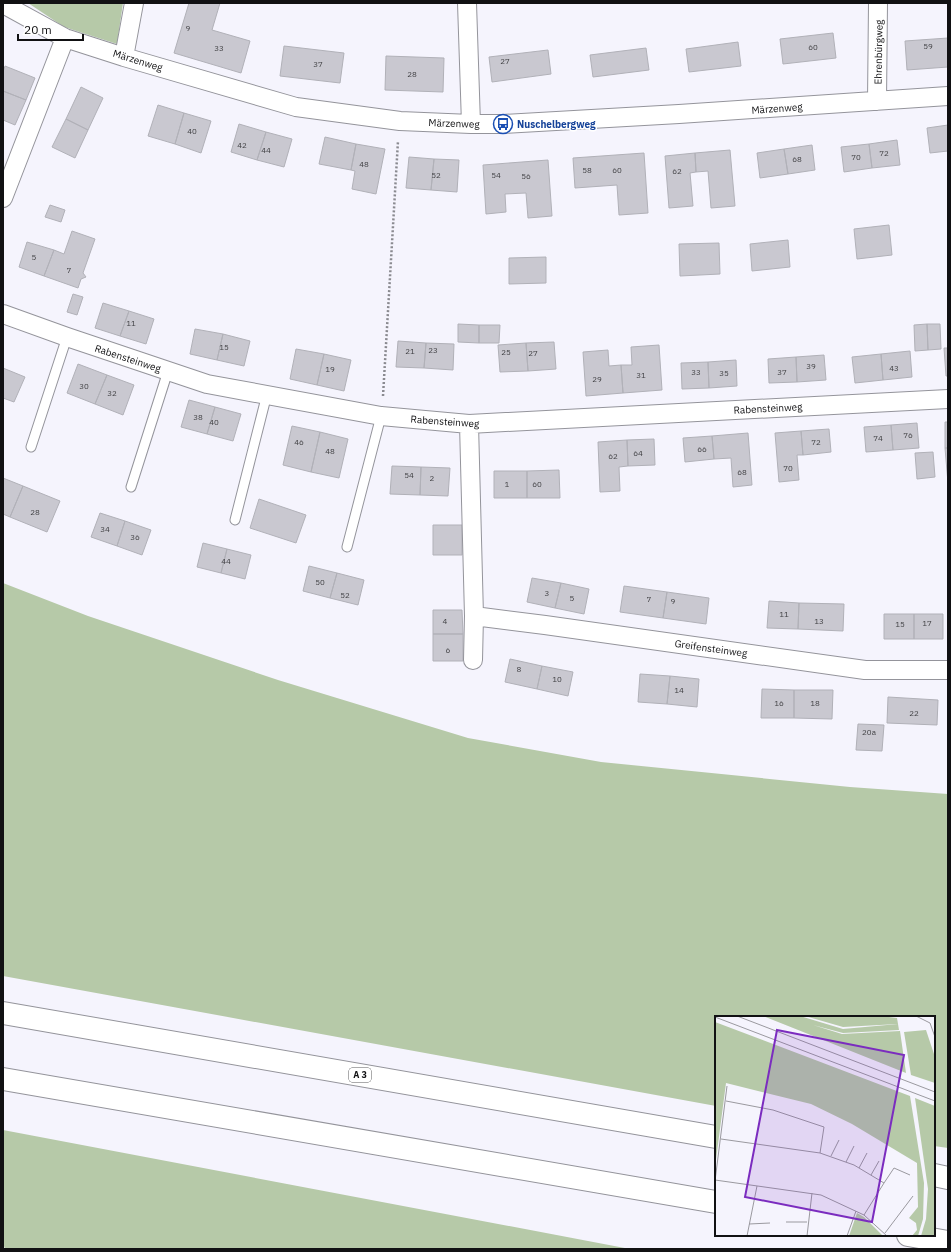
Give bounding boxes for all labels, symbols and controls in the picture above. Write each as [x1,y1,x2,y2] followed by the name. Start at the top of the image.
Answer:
[18,16,83,42] scale bar
[871,19,886,85] street label: Ehrenbürgweg
[24,22,52,37] text: 20 m
[186,23,191,33] house number: 9
[923,41,933,51] house number: 59
[808,42,818,52] house number: 60
[214,43,224,53] house number: 33
[111,47,165,74] street label: Märzenweg
[500,56,510,66] house number: 27
[313,59,323,69] house number: 37
[407,69,417,79] house number: 28
[751,100,804,117] street label: Märzenweg
[492,113,514,135] bus stop icon: Nuschelbergweg
[428,116,481,131] street label: Märzenweg
[517,118,596,131] place label: Nuschelbergweg
[187,126,197,136] house number: 40
[237,140,247,150] house number: 42
[261,145,271,155] house number: 44
[879,148,889,158] house number: 72
[851,152,861,162] house number: 70
[792,154,802,164] house number: 68
[359,159,369,169] house number: 48
[582,165,592,175] house number: 58
[612,165,622,175] house number: 60
[672,166,682,176] house number: 62
[431,170,441,180] house number: 52
[491,170,501,180] house number: 54
[521,171,531,181] house number: 56
[32,252,37,262] house number: 5
[67,265,72,275] house number: 7
[126,318,136,328] house number: 11
[93,342,163,376] street label: Rabensteinweg
[219,342,229,352] house number: 15
[428,345,438,355] house number: 23
[405,346,415,356] house number: 21
[501,347,511,357] house number: 25
[528,348,538,358] house number: 27
[806,361,816,371] house number: 39
[889,363,899,373] house number: 43
[325,364,335,374] house number: 19
[691,367,701,377] house number: 33
[777,367,787,377] house number: 37
[719,368,729,378] house number: 35
[636,370,646,380] house number: 31
[592,374,602,384] house number: 29
[79,381,89,391] house number: 30
[107,388,117,398] house number: 32
[733,400,803,417] street label: Rabensteinweg
[193,412,203,422] house number: 38
[410,413,480,430] street label: Rabensteinweg
[209,417,219,427] house number: 40
[903,430,913,440] house number: 76
[873,433,883,443] house number: 74
[294,437,304,447] house number: 46
[811,437,821,447] house number: 72
[697,444,707,454] house number: 66
[325,446,335,456] house number: 48
[633,448,643,458] house number: 64
[608,451,618,461] house number: 62
[783,463,793,473] house number: 70
[737,467,747,477] house number: 68
[404,470,414,480] house number: 54
[430,473,435,483] house number: 2
[505,479,510,489] house number: 1
[532,479,542,489] house number: 60
[30,507,40,517] house number: 28
[100,524,110,534] house number: 34
[130,532,140,542] house number: 36
[221,556,231,566] house number: 44
[315,577,325,587] house number: 50
[545,588,550,598] house number: 3
[340,590,350,600] house number: 52
[570,593,575,603] house number: 5
[647,594,652,604] house number: 7
[671,596,676,606] house number: 9
[779,609,789,619] house number: 11
[443,616,448,626] house number: 4
[814,616,824,626] house number: 13
[922,618,932,628] house number: 17
[895,619,905,629] house number: 15
[674,637,749,660] street label: Greifensteinweg
[446,645,451,655] house number: 6
[517,664,522,674] house number: 8
[552,674,562,684] house number: 10
[674,685,684,695] house number: 14
[774,698,784,708] house number: 16
[810,698,820,708] house number: 18
[909,708,919,718] house number: 22
[862,727,877,737] house number: 20a
[715,1016,935,1236] inset map
[349,1068,371,1082] road number: A 3

